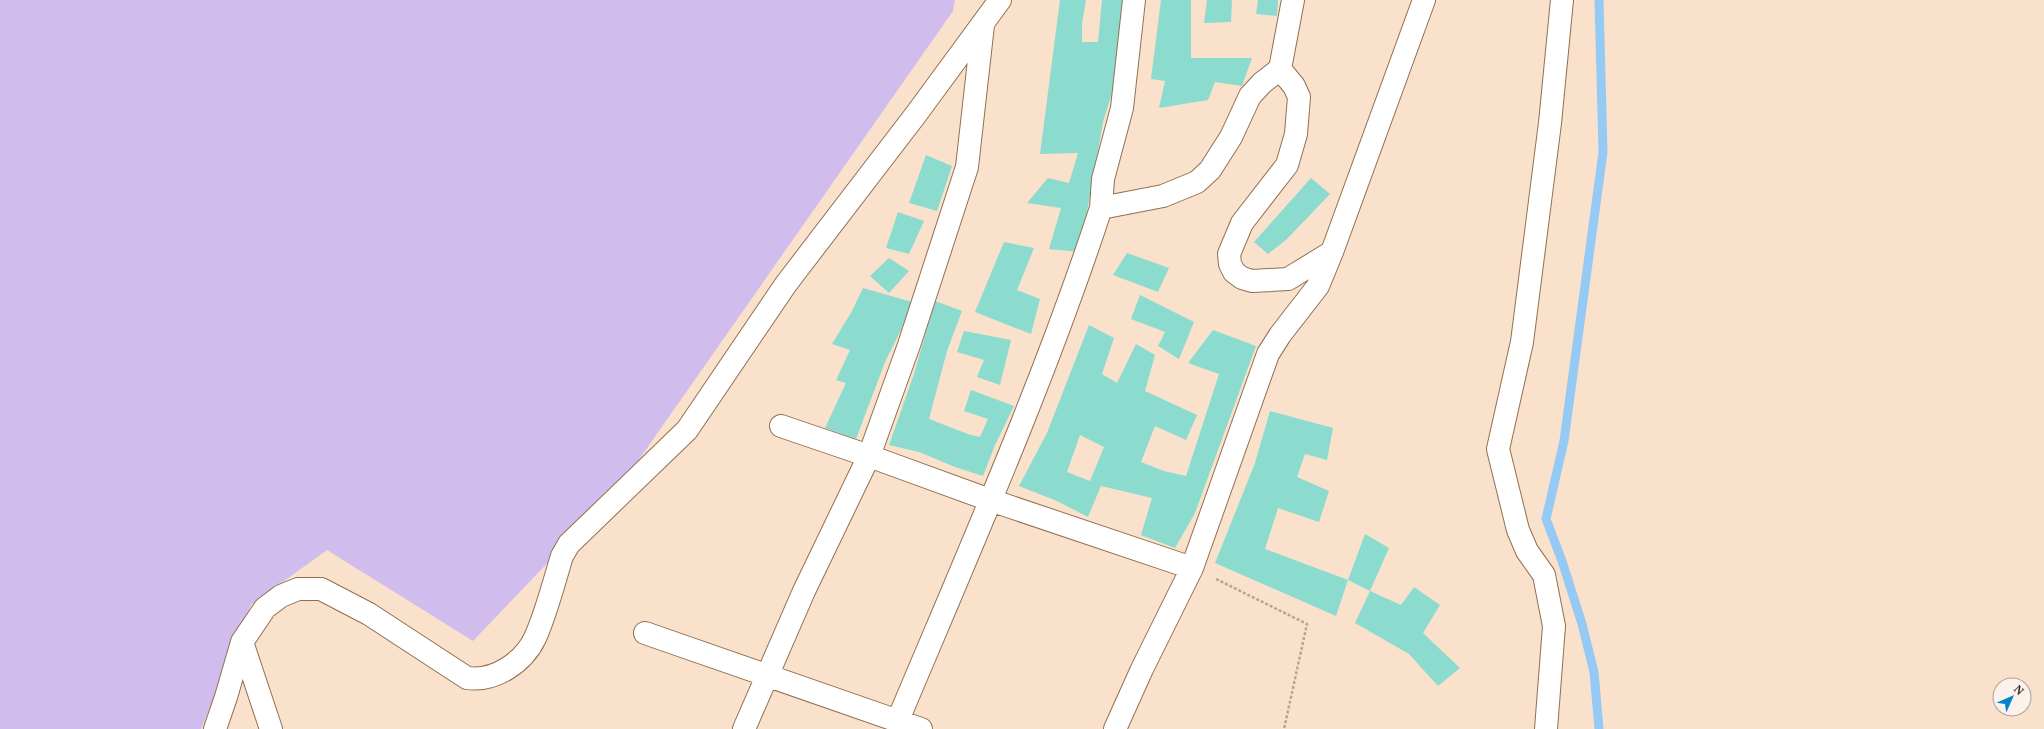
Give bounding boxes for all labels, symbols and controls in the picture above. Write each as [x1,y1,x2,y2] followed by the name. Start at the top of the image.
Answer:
[1992,677,2032,717] north arrow
[2011,682,2027,698] text: N

